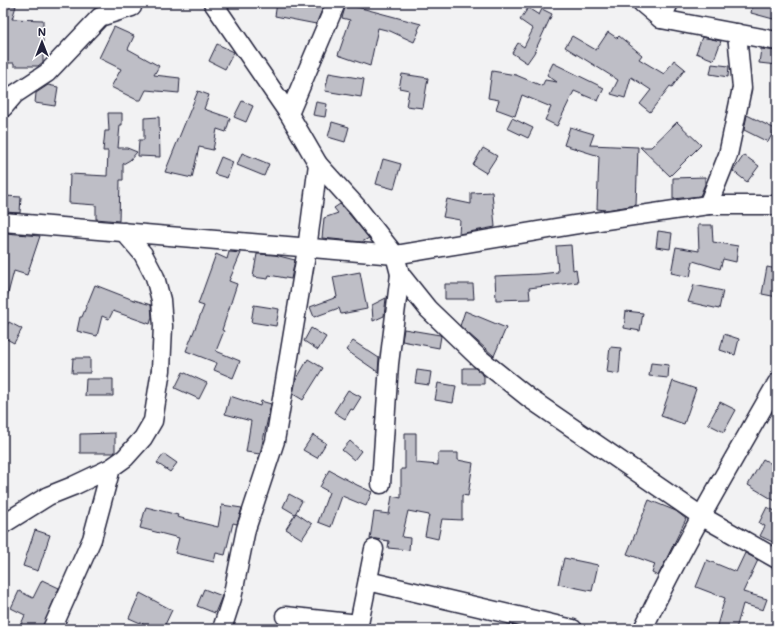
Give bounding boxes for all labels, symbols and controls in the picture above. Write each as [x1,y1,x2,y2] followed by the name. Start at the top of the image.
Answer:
[22,22,62,62] north arrow
[38,24,46,39] text: N

